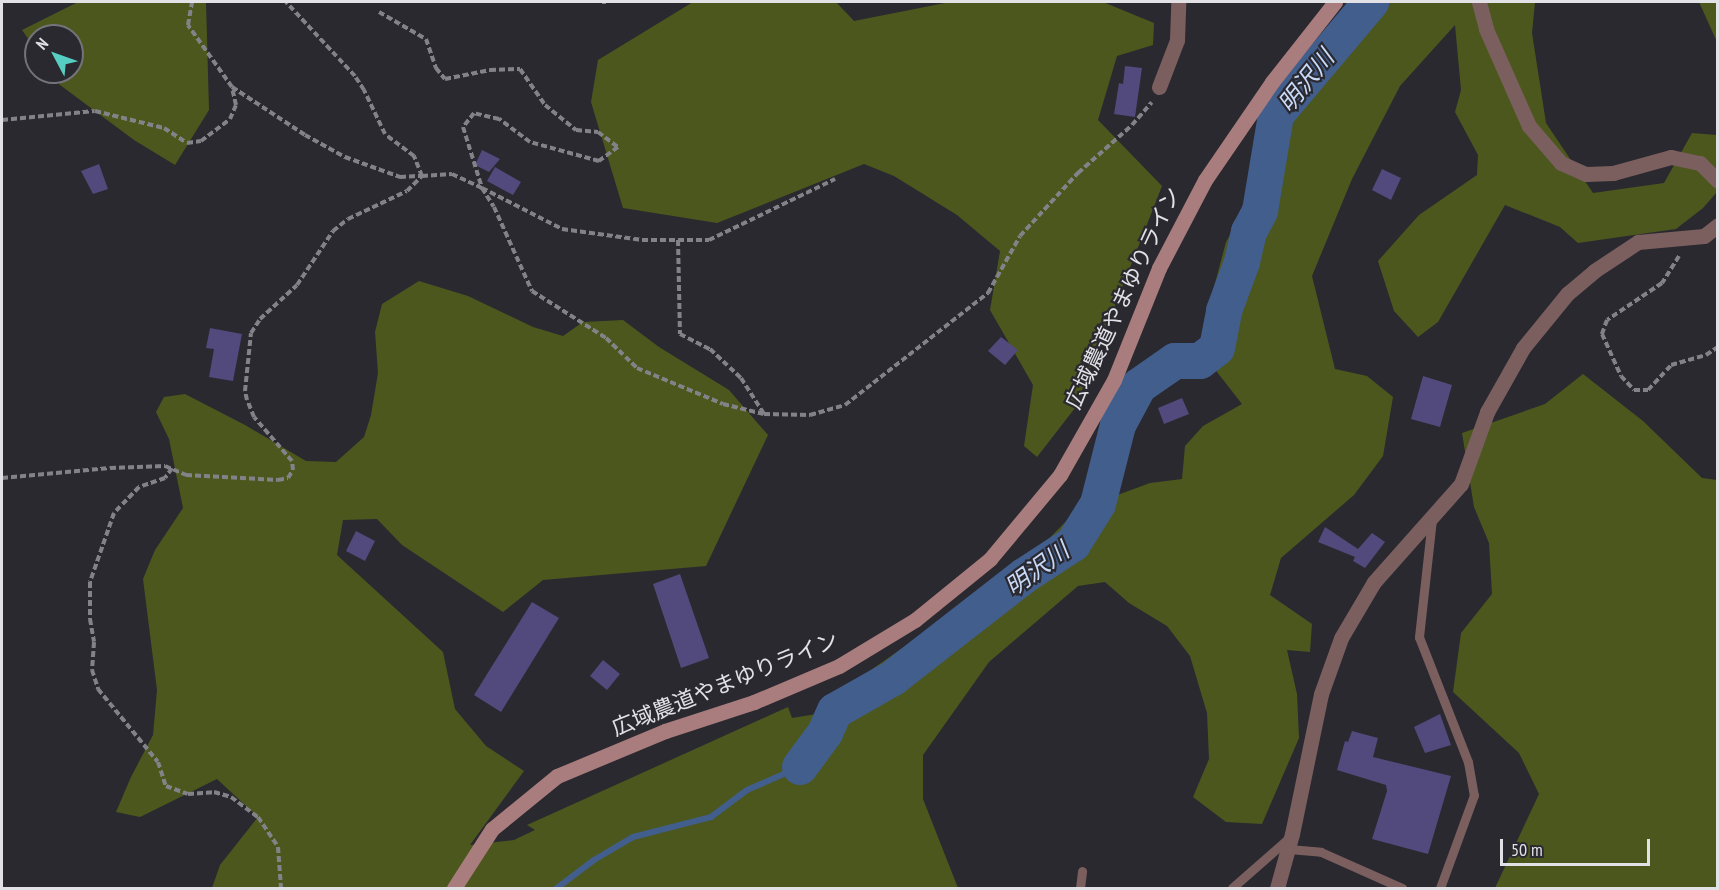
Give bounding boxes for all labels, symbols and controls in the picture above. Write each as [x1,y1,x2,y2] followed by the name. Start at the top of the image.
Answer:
[24,24,84,84] north arrow
[32,34,52,53] text: N
[1272,44,1340,118] water label: 明沢川
[1060,183,1186,413] street label: 広域農道やまゆりライン
[999,536,1075,602] water label: 明沢川
[608,626,842,742] street label: 広域農道やまゆりライン
[1503,827,1653,865] scale bar
[1511,838,1543,861] text: 50 m

